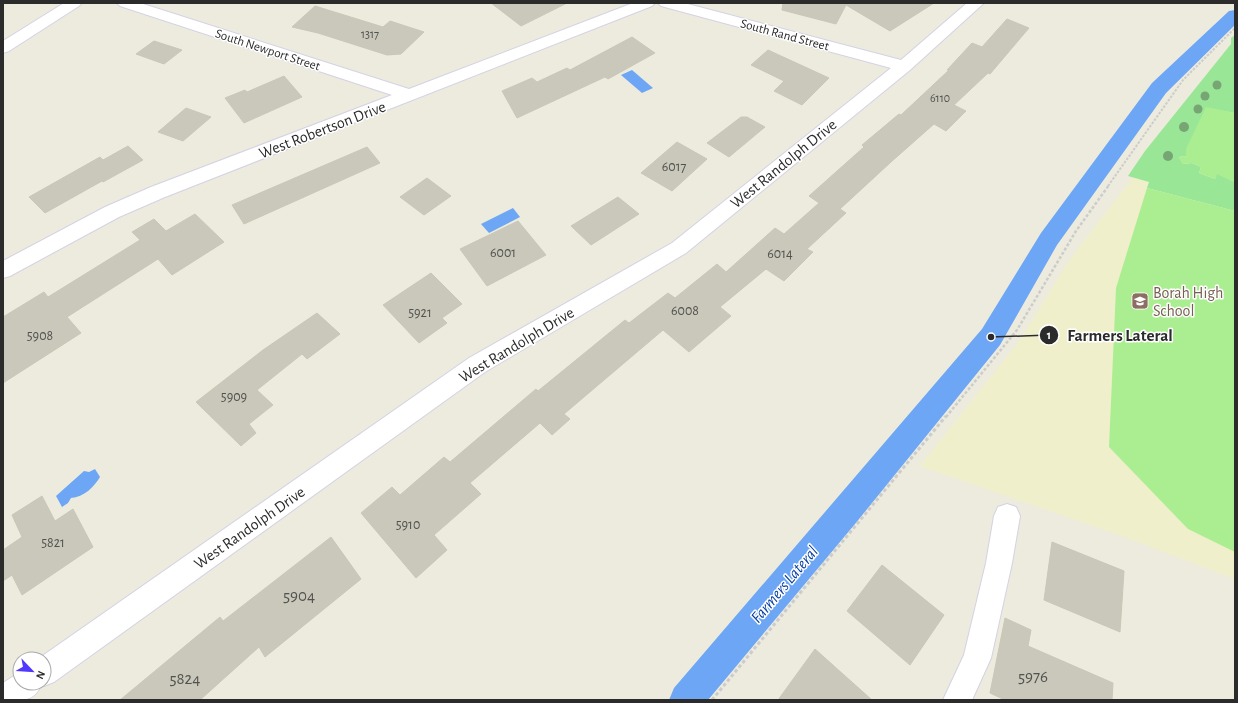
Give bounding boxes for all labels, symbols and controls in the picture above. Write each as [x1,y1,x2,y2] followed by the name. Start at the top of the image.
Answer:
[739,17,830,53] street label: South Rand Street
[214,27,322,73] street label: South Newport Street
[361,28,379,40] house number: 1317
[930,92,950,104] house number: 6110
[257,98,388,161] street label: West Robertson Drive
[728,116,840,211] street label: West Randolph Drive
[662,160,686,174] house number: 6017
[490,246,516,260] house number: 6001
[767,247,793,261] house number: 6014
[1153,285,1223,319] place label: Borah High School
[1130,291,1150,311] school or university icon: Borah High School
[456,304,577,385] street label: West Randolph Drive
[671,304,699,318] house number: 6008
[408,306,432,320] house number: 5921
[1039,321,1181,350] callout: Farmers Lateral
[1067,327,1173,344] text: Farmers Lateral
[27,329,53,343] house number: 5908
[1047,329,1051,341] text: 1
[221,390,247,404] house number: 5909
[191,484,308,572] street label: West Randolph Drive
[396,518,420,532] house number: 5910
[41,536,65,550] house number: 5821
[747,543,821,626] water label: Farmers Lateral
[283,587,315,604] house number: 5904
[12,651,52,691] north arrow
[1018,668,1048,685] house number: 5976
[34,669,47,681] text: N
[169,670,201,687] house number: 5824

